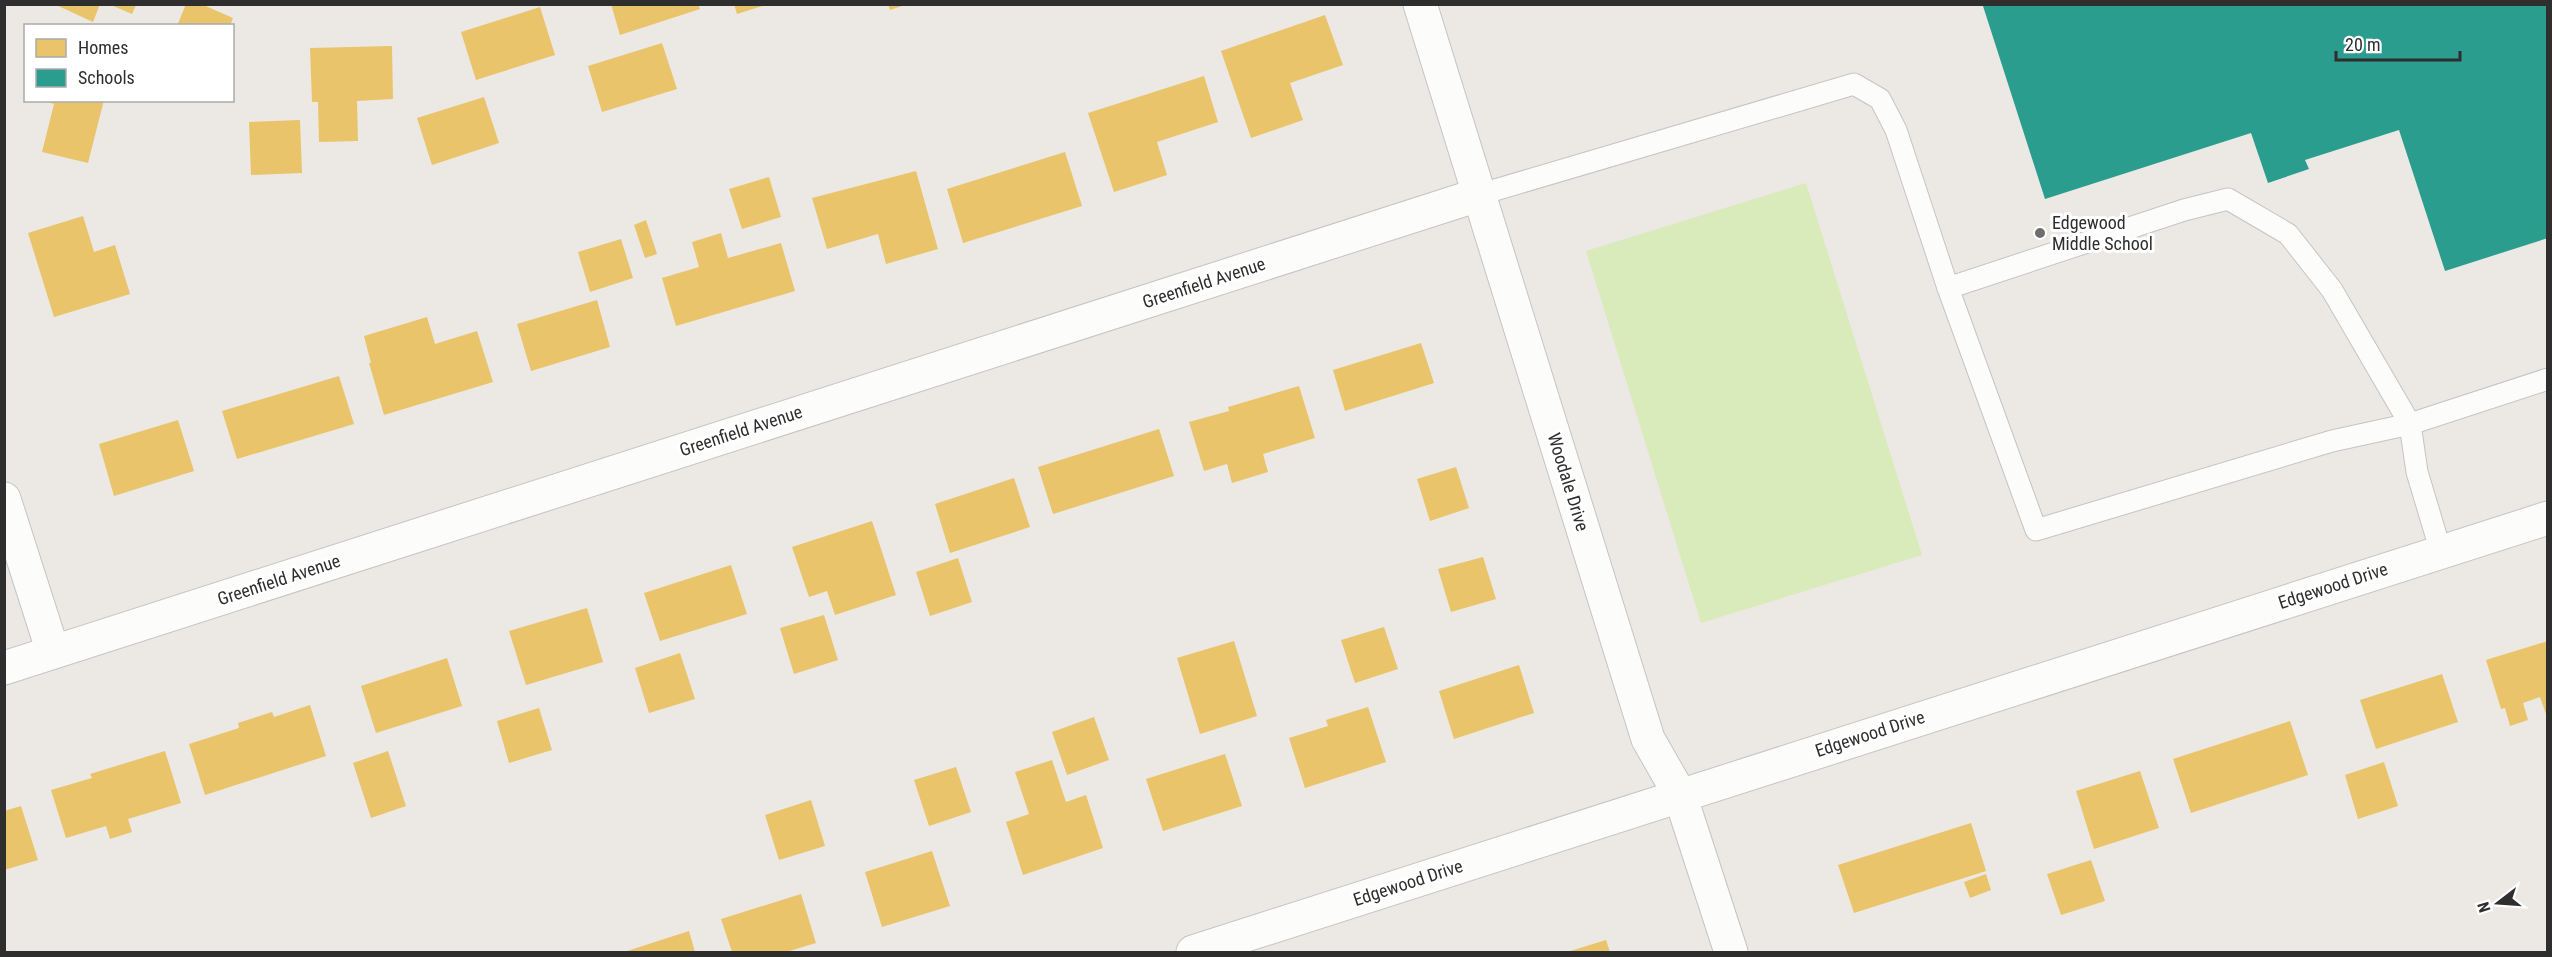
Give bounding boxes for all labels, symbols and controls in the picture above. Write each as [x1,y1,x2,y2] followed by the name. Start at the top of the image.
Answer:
[24,24,234,102] legend
[2336,24,2460,62] scale bar
[2345,34,2380,55] text: 20 m
[78,37,128,58] text: Homes
[78,67,135,88] text: Schools
[2052,212,2153,254] place label: Edgewood Middle School
[2033,226,2047,240] marker: Edgewood Middle School
[1140,253,1268,312] street label: Greenfield Avenue
[677,401,805,460] street label: Greenfield Avenue
[1544,430,1593,534] street label: Woodale Drive
[215,550,343,609] street label: Greenfield Avenue
[2276,558,2390,613] street label: Edgewood Drive
[1813,706,1927,761] street label: Edgewood Drive
[1351,855,1465,910] street label: Edgewood Drive
[2468,873,2528,933] north arrow
[2474,900,2495,915] text: N

